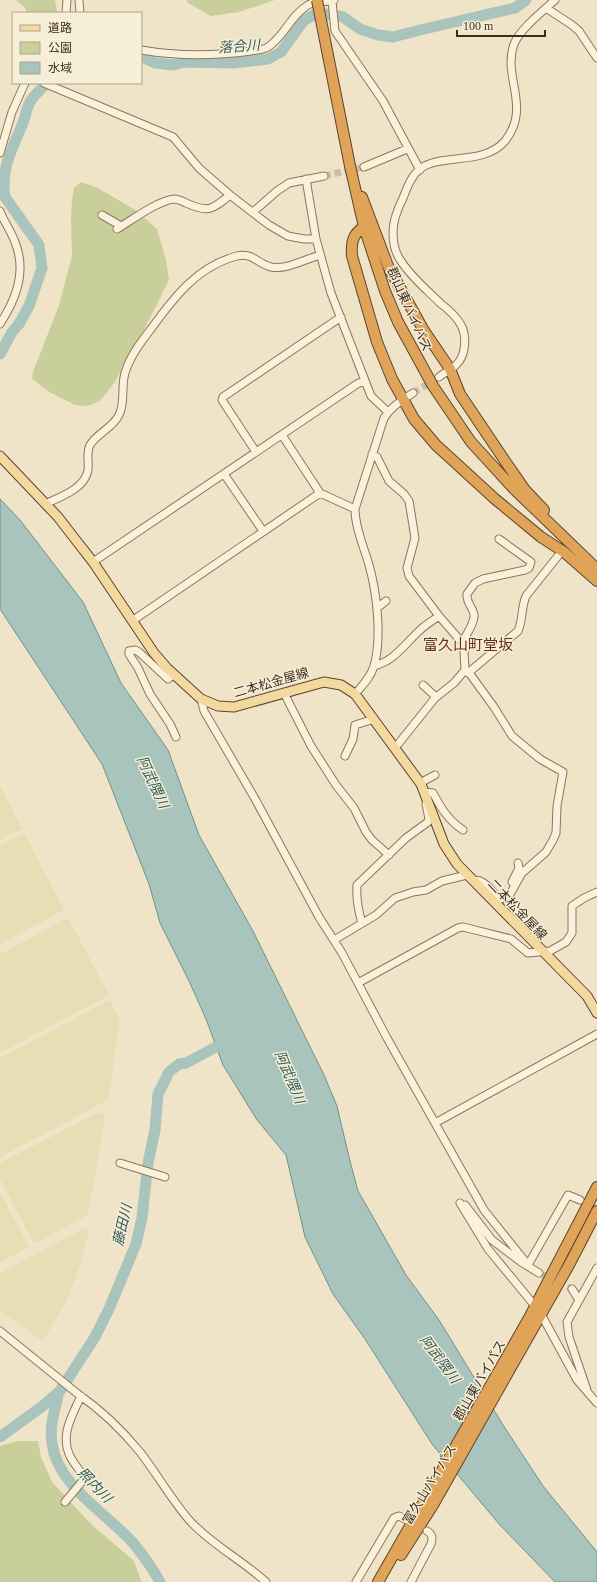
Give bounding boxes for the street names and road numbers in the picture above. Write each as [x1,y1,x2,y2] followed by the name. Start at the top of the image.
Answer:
[384,265,435,354] street label: 郡山東バイパス
[232,665,311,700] street label: 二本松金屋線
[485,876,550,943] street label: 二本松金屋線
[450,1337,509,1423] street label: 郡山東バイパス
[400,1442,459,1527] street label: 富久山バイパス

